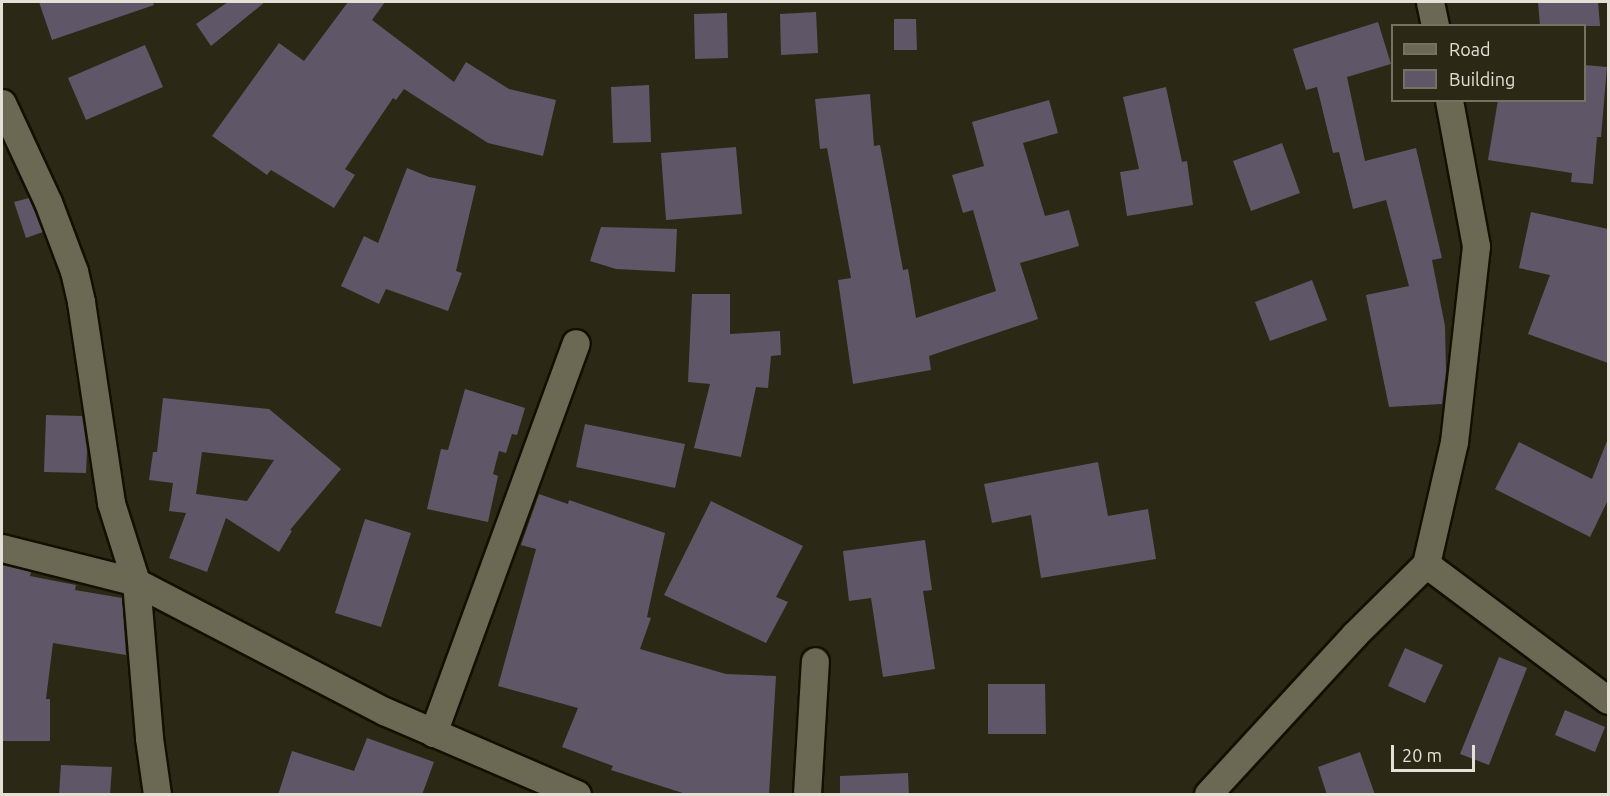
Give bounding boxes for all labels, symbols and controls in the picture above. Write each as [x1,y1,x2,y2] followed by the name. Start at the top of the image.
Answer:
[1391,24,1586,102] legend
[1449,39,1491,59] text: Road
[1449,69,1515,89] text: Building
[1394,733,1478,771] scale bar
[1402,745,1442,765] text: 20 m

